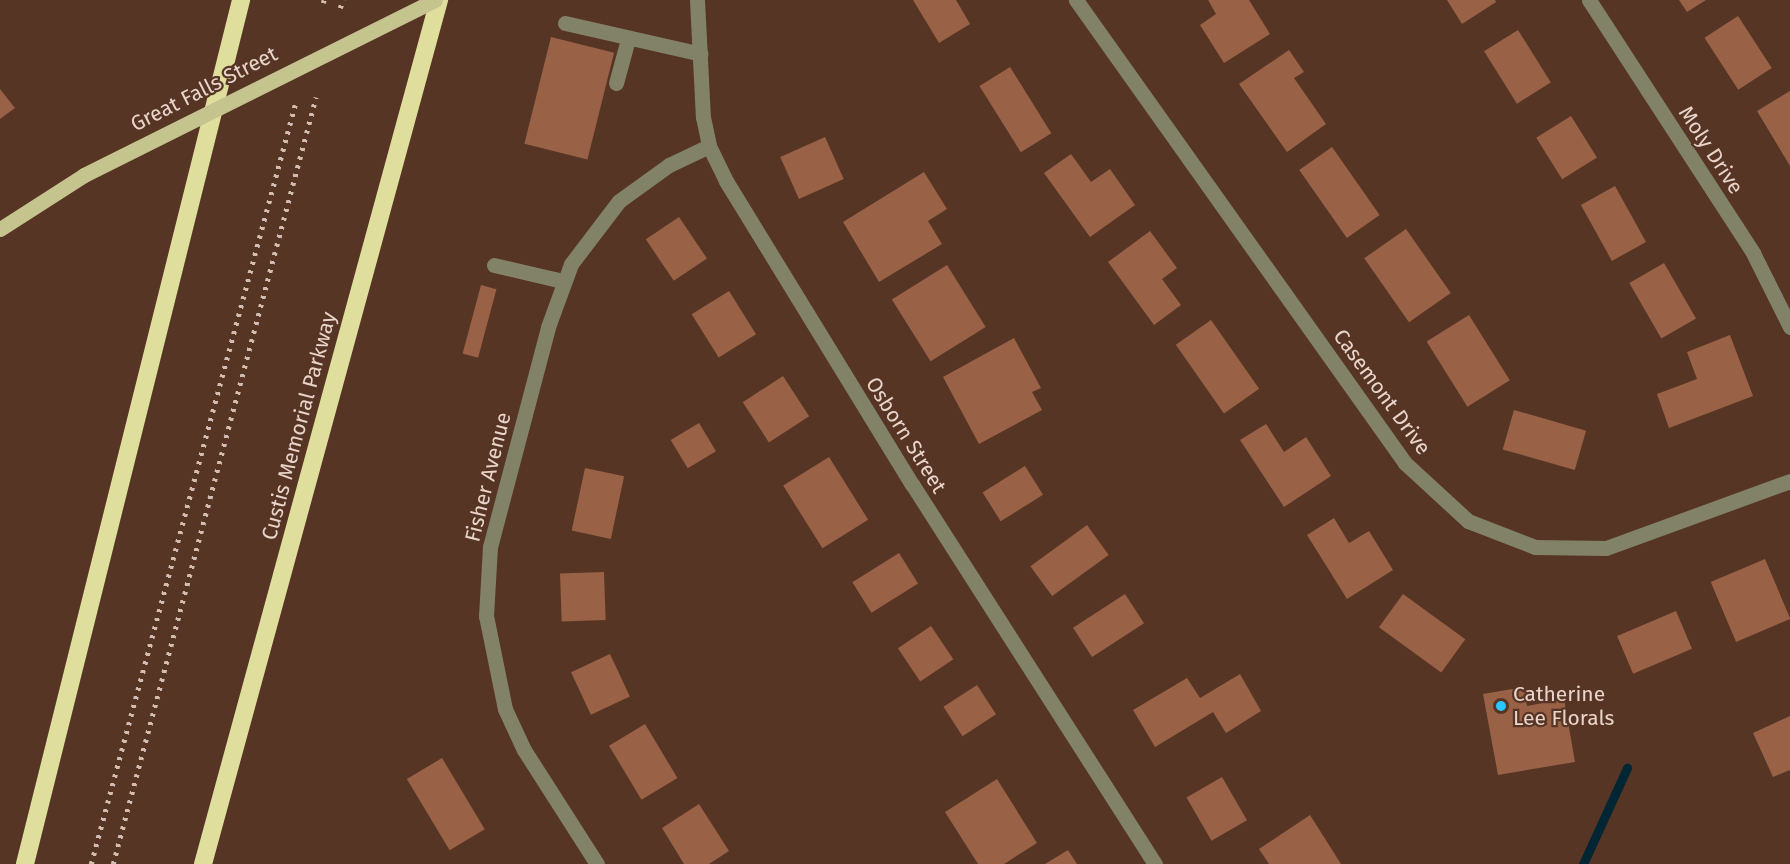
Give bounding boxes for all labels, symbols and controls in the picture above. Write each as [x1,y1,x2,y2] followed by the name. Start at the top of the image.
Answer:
[126,41,282,137] street label: Great Falls Street
[1673,101,1749,199] street label: Moly Drive
[256,309,342,543] street label: Custis Memorial Parkway
[1328,324,1436,460] street label: Casemont Drive
[860,372,952,498] street label: Osborn Street
[460,410,516,544] street label: Fisher Avenue
[1513,681,1614,731] place label: Catherine Lee Florals
[1494,699,1508,713] marker: Catherine Lee Florals

